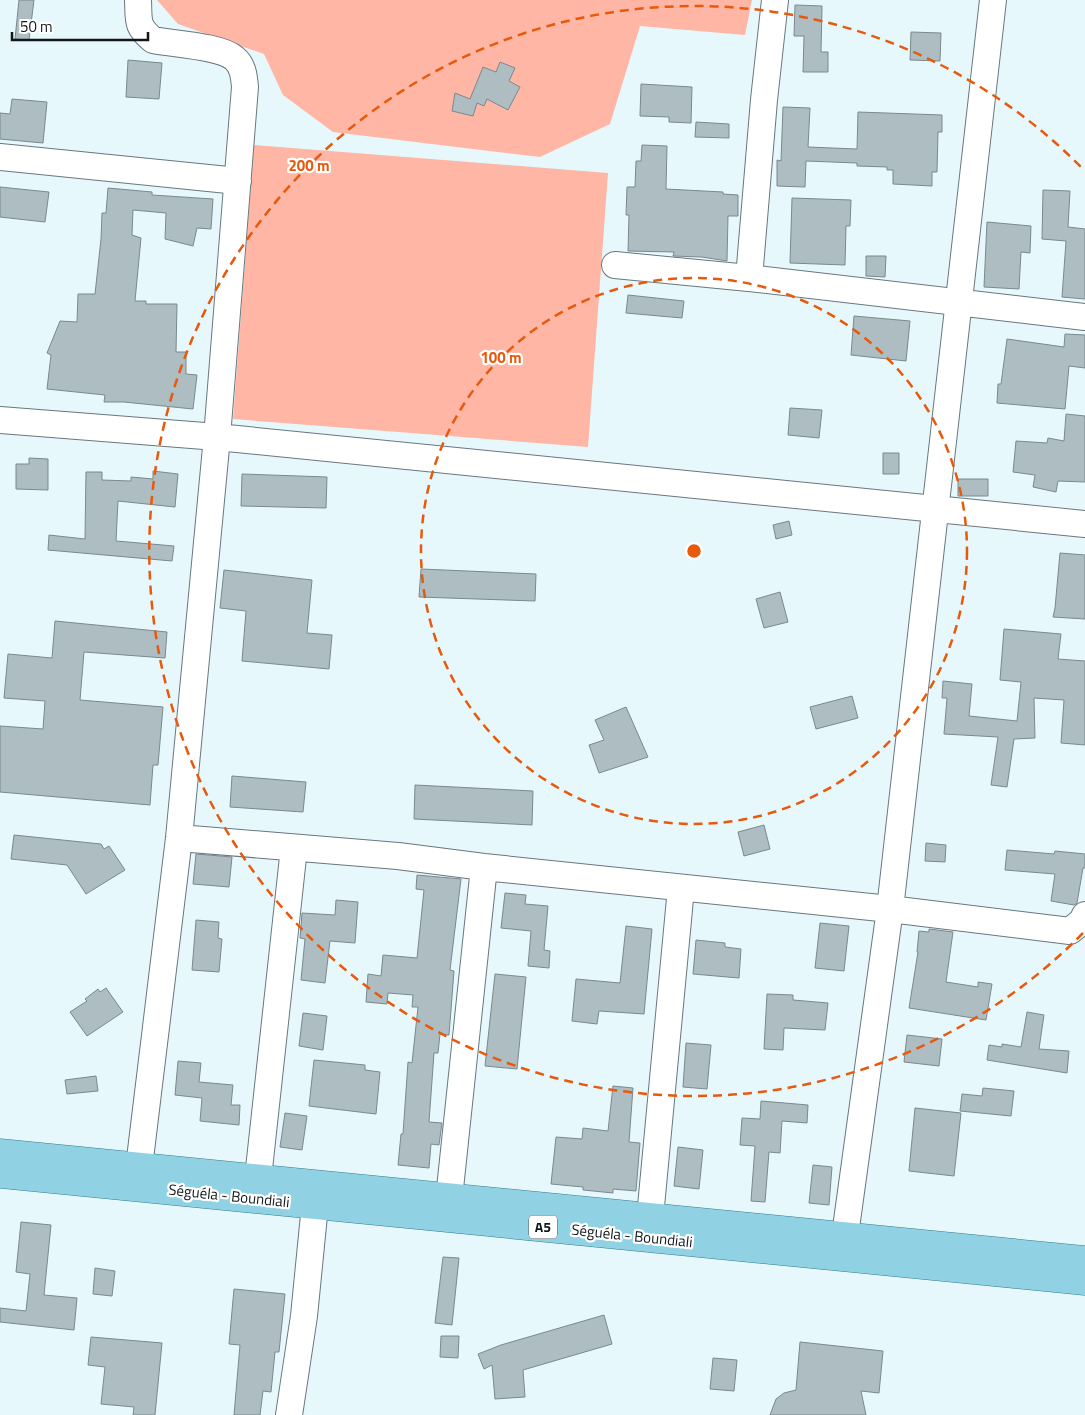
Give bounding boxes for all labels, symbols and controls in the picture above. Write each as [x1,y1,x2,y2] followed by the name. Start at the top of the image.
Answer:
[12,10,149,42] scale bar
[20,15,53,38] text: 50 m
[288,154,330,177] text: 200 m
[480,346,522,369] text: 100 m
[685,542,703,560] centre of rings
[167,1178,291,1213] street label: Séguéla - Boundiali
[529,1216,557,1238] road number: A5
[570,1218,694,1253] street label: Séguéla - Boundiali

